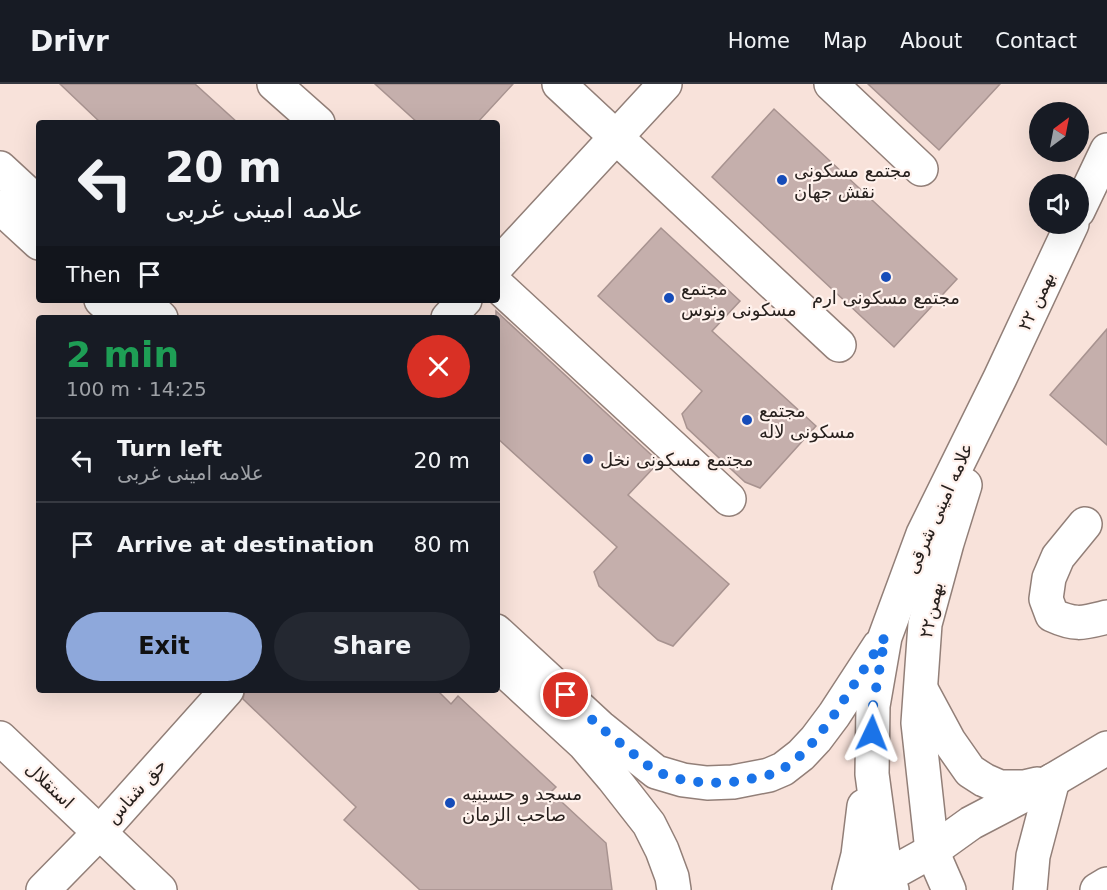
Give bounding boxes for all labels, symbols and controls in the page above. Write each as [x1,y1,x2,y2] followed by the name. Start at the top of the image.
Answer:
[30,25,109,58] text: Drivr
[728,29,790,53] text: Home
[823,29,867,53] text: Map
[900,29,962,53] text: About
[995,29,1077,53] text: Contact
[1029,102,1089,162] north arrow
[1029,102,1089,234] map controls
[165,143,282,192] text: 20 m
[66,144,144,222] icon: left
[794,160,911,203] place label: مجتمع مسکونی نقش جهان
[775,173,789,187] marker: مجتمع مسکونی نقش جهان
[1029,174,1089,234] button: sound
[165,193,363,224] text: علامه امینی غربی
[133,258,166,291] icon: arrive
[66,262,121,287] text: Then
[1013,268,1060,334] street label: ۲۲ بهمن
[879,270,893,284] marker: مجتمع مسکونی ارم
[681,278,797,321] place label: مجتمع مسکونی ونوس
[812,287,960,309] place label: مجتمع مسکونی ارم
[662,291,676,305] marker: مجتمع مسکونی ونوس
[66,334,179,375] text: 2 min
[407,335,470,398] button: close
[66,377,207,401] text: 100 m · 14:25
[759,400,855,443] place label: مجتمع مسکونی لاله
[740,413,754,427] marker: مجتمع مسکونی لاله
[117,436,222,461] text: Turn left
[901,439,978,577] street label: علامه امینی شرقی
[66,444,99,477] icon: left
[414,448,470,473] text: 20 m
[600,449,753,471] place label: مجتمع مسکونی نخل
[581,452,595,466] marker: مجتمع مسکونی نخل
[117,461,264,485] text: علامه امینی غربی
[66,528,99,561] icon: arrive
[117,532,374,557] text: Arrive at destination
[414,532,470,557] text: 80 m
[915,580,948,640] street label: ۲۲بهمن
[66,612,262,681] button: Exit
[274,612,470,681] button: Share
[540,669,591,720] pin
[549,678,582,711] icon: arrive
[840,701,904,765] position arrow
[101,754,171,828] street label: حق شناس
[21,757,79,813] street label: استقلال
[462,783,582,826] place label: مسجد و حسینیه صاحب الزمان
[443,796,457,810] marker: مسجد و حسینیه صاحب الزمان

